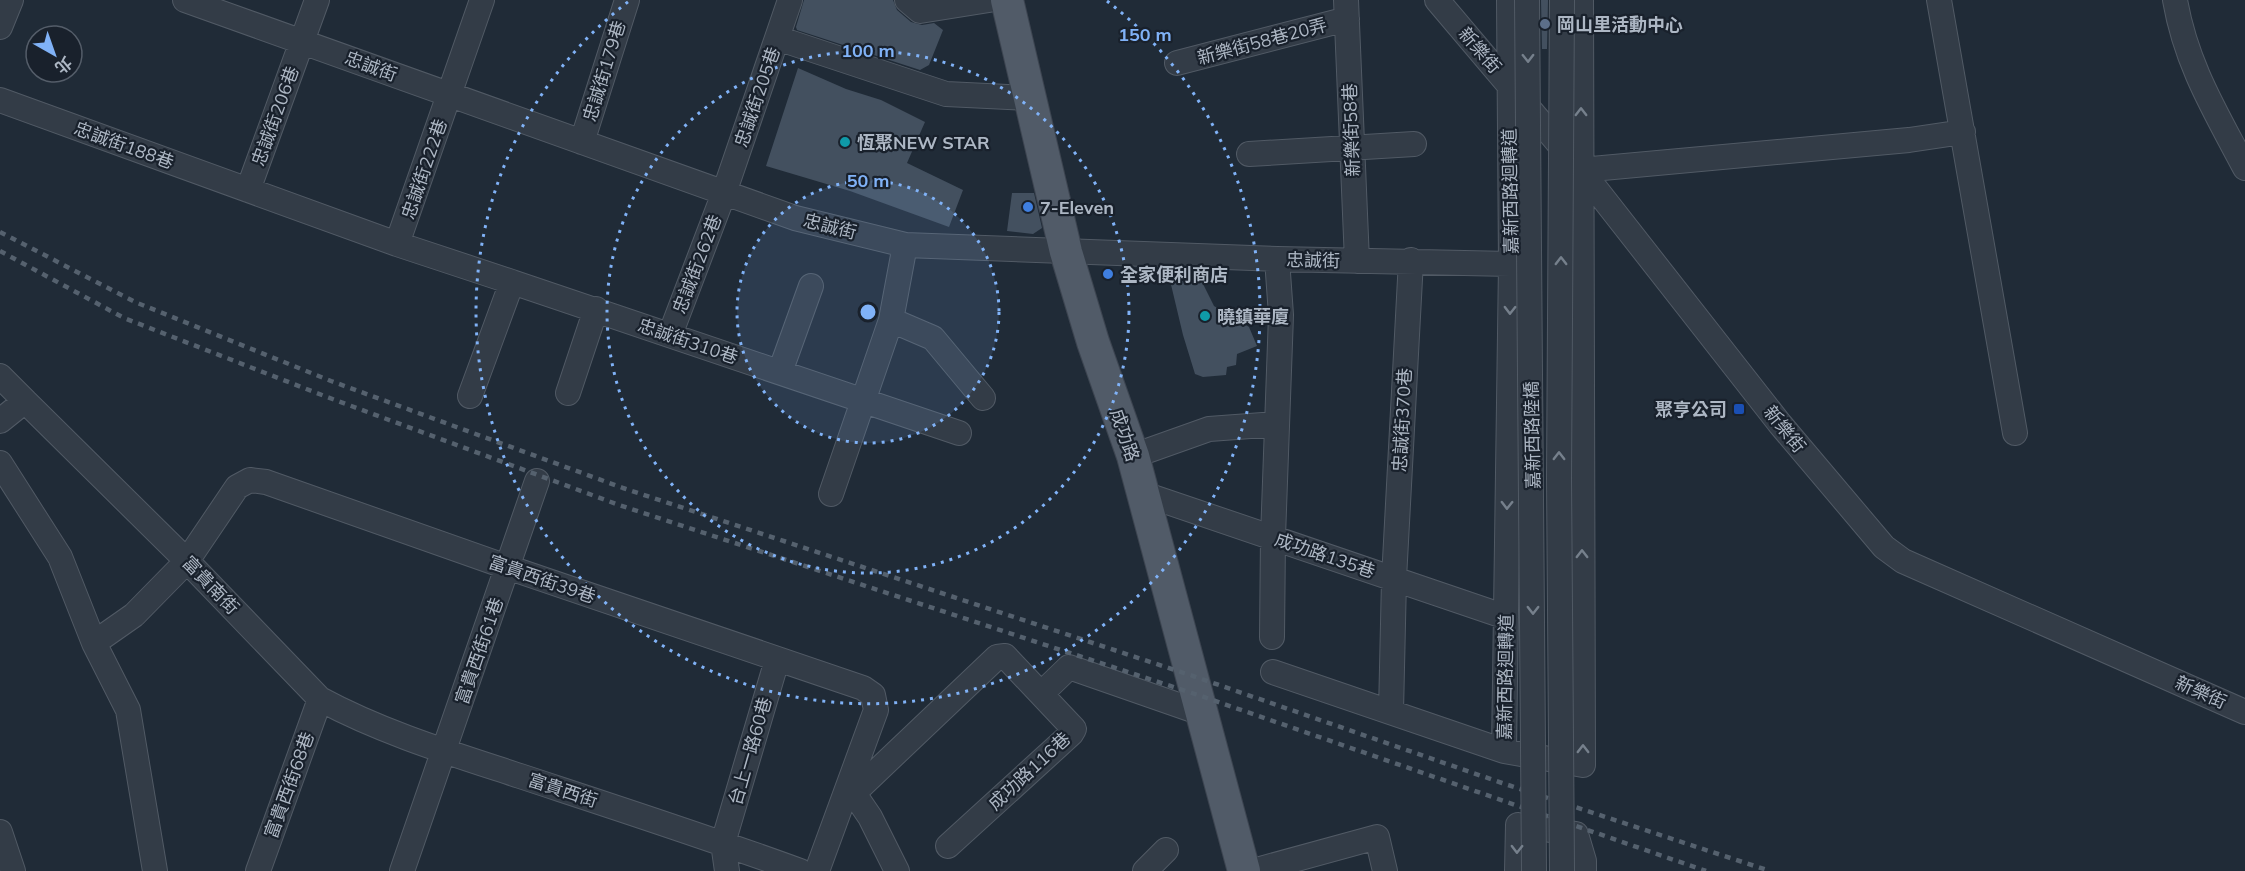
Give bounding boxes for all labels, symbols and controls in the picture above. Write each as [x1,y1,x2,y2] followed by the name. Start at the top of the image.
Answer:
[1195,13,1329,69] street label: 新樂街58巷20弄
[1557,13,1683,36] place label: 岡山里活動中心
[1538,17,1552,31] marker: 岡山里活動中心
[578,18,630,124] street label: 忠誠街179巷
[1454,22,1506,78] street label: 新樂街
[1118,23,1172,46] text: 150 m
[24,24,84,84] north arrow
[841,39,895,62] text: 100 m
[729,44,785,150] street label: 忠誠街205巷
[342,46,400,86] street label: 忠誠街
[51,53,76,78] text: 北
[1522,54,1534,63] one-way arrow
[246,63,304,169] street label: 忠誠街206巷
[1338,83,1364,177] street label: 新樂街58巷
[1575,107,1587,116] one-way arrow
[71,116,177,174] street label: 忠誠街188巷
[396,116,452,222] street label: 忠誠街222巷
[1497,128,1523,254] street label: 嘉新西路迴轉道
[857,131,990,154] place label: 恆聚NEW STAR
[838,135,852,149] marker: 恆聚NEW STAR
[847,169,889,192] text: 50 m
[1040,196,1114,219] place label: 7-Eleven
[1021,200,1035,214] marker: 7-Eleven
[801,208,859,244] street label: 忠誠街
[668,211,726,317] street label: 忠誠街262巷
[1286,248,1340,272] street label: 忠誠街
[1554,256,1567,265] one-way arrow
[1120,263,1228,286] place label: 全家便利商店
[1101,267,1115,281] marker: 全家便利商店
[858,302,878,322] centre of rings
[1217,305,1289,328] place label: 曉鎮華廈
[1504,306,1516,315] one-way arrow
[1198,309,1212,323] marker: 曉鎮華廈
[635,313,741,369] street label: 忠誠街310巷
[1388,367,1416,473] street label: 忠誠街370巷
[1520,381,1544,489] street label: 嘉新西路陸橋
[1655,398,1727,421] place label: 聚亨公司
[1759,401,1811,457] street label: 新樂街
[1732,402,1746,416] marker: 聚亨公司
[1105,406,1145,464] street label: 成功路
[1553,451,1565,460] one-way arrow
[1501,501,1514,510] one-way arrow
[1272,527,1378,583] street label: 成功路135巷
[1576,549,1589,558] one-way arrow
[485,550,599,608] street label: 富貴西街39巷
[178,551,244,619] street label: 富貴南街
[450,594,508,708] street label: 富貴西街61巷
[1527,606,1539,615] one-way arrow
[1492,614,1518,740] street label: 嘉新西路迴轉道
[2172,671,2230,713] street label: 新樂街
[724,694,776,808] street label: 台上一路60巷
[983,727,1075,815] street label: 成功路116巷
[259,729,319,841] street label: 富貴西街68巷
[1577,744,1589,753] one-way arrow
[525,768,601,812] street label: 富貴西街
[1511,845,1524,854] one-way arrow

